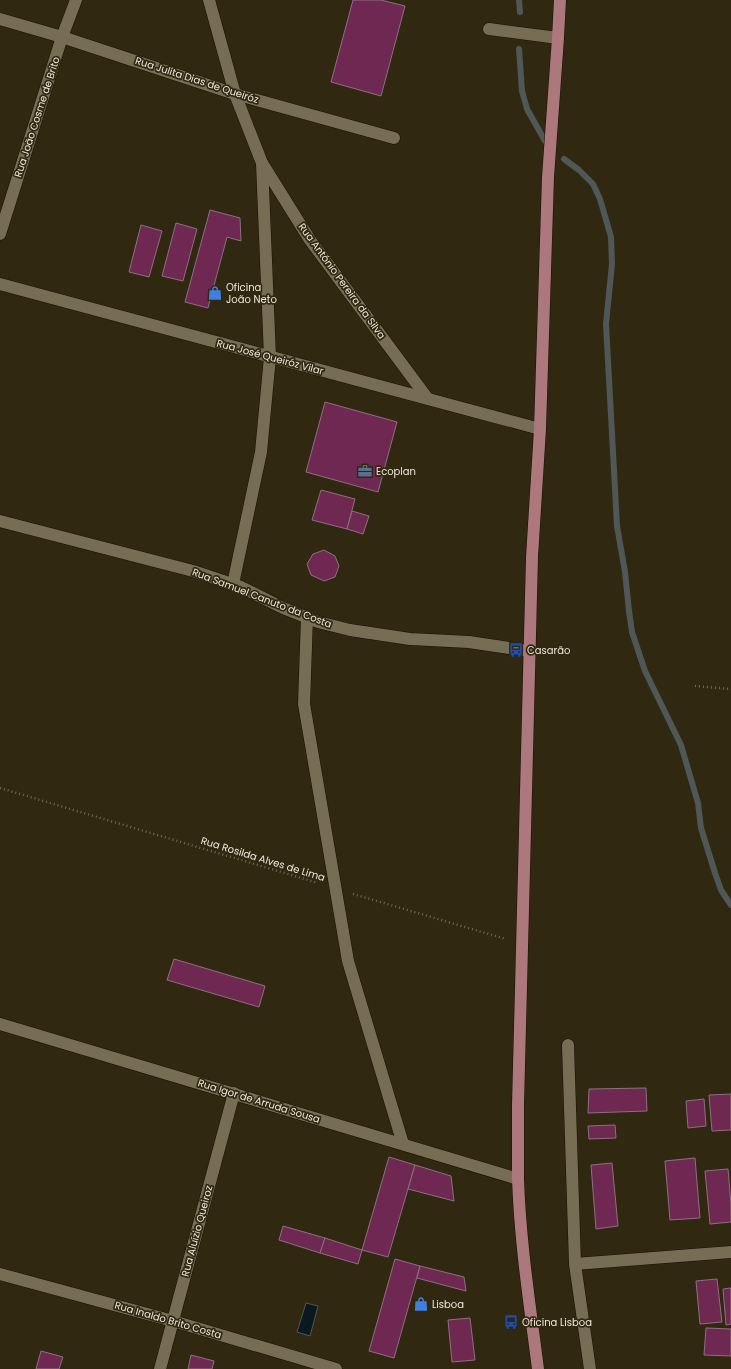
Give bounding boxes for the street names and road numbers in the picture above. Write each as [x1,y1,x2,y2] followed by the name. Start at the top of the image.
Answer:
[133,53,261,107] street label: Rua Julita Dias de Queiróz
[10,55,64,179] street label: Rua João Cosme de Brito
[295,220,389,342] street label: Rua António Pereira da Silva
[215,335,325,379] street label: Rua José Queiróz Vilar
[190,564,334,632] street label: Rua Samuel Canuto da Costa
[199,833,327,885] street label: Rua Rosilda Alves de Lima
[196,1075,322,1127] street label: Rua Igor de Arruda Sousa
[178,1183,216,1278] street label: Rua Aluízio Queiroz
[113,1298,223,1342] street label: Rua Inaldo Brito Costa

